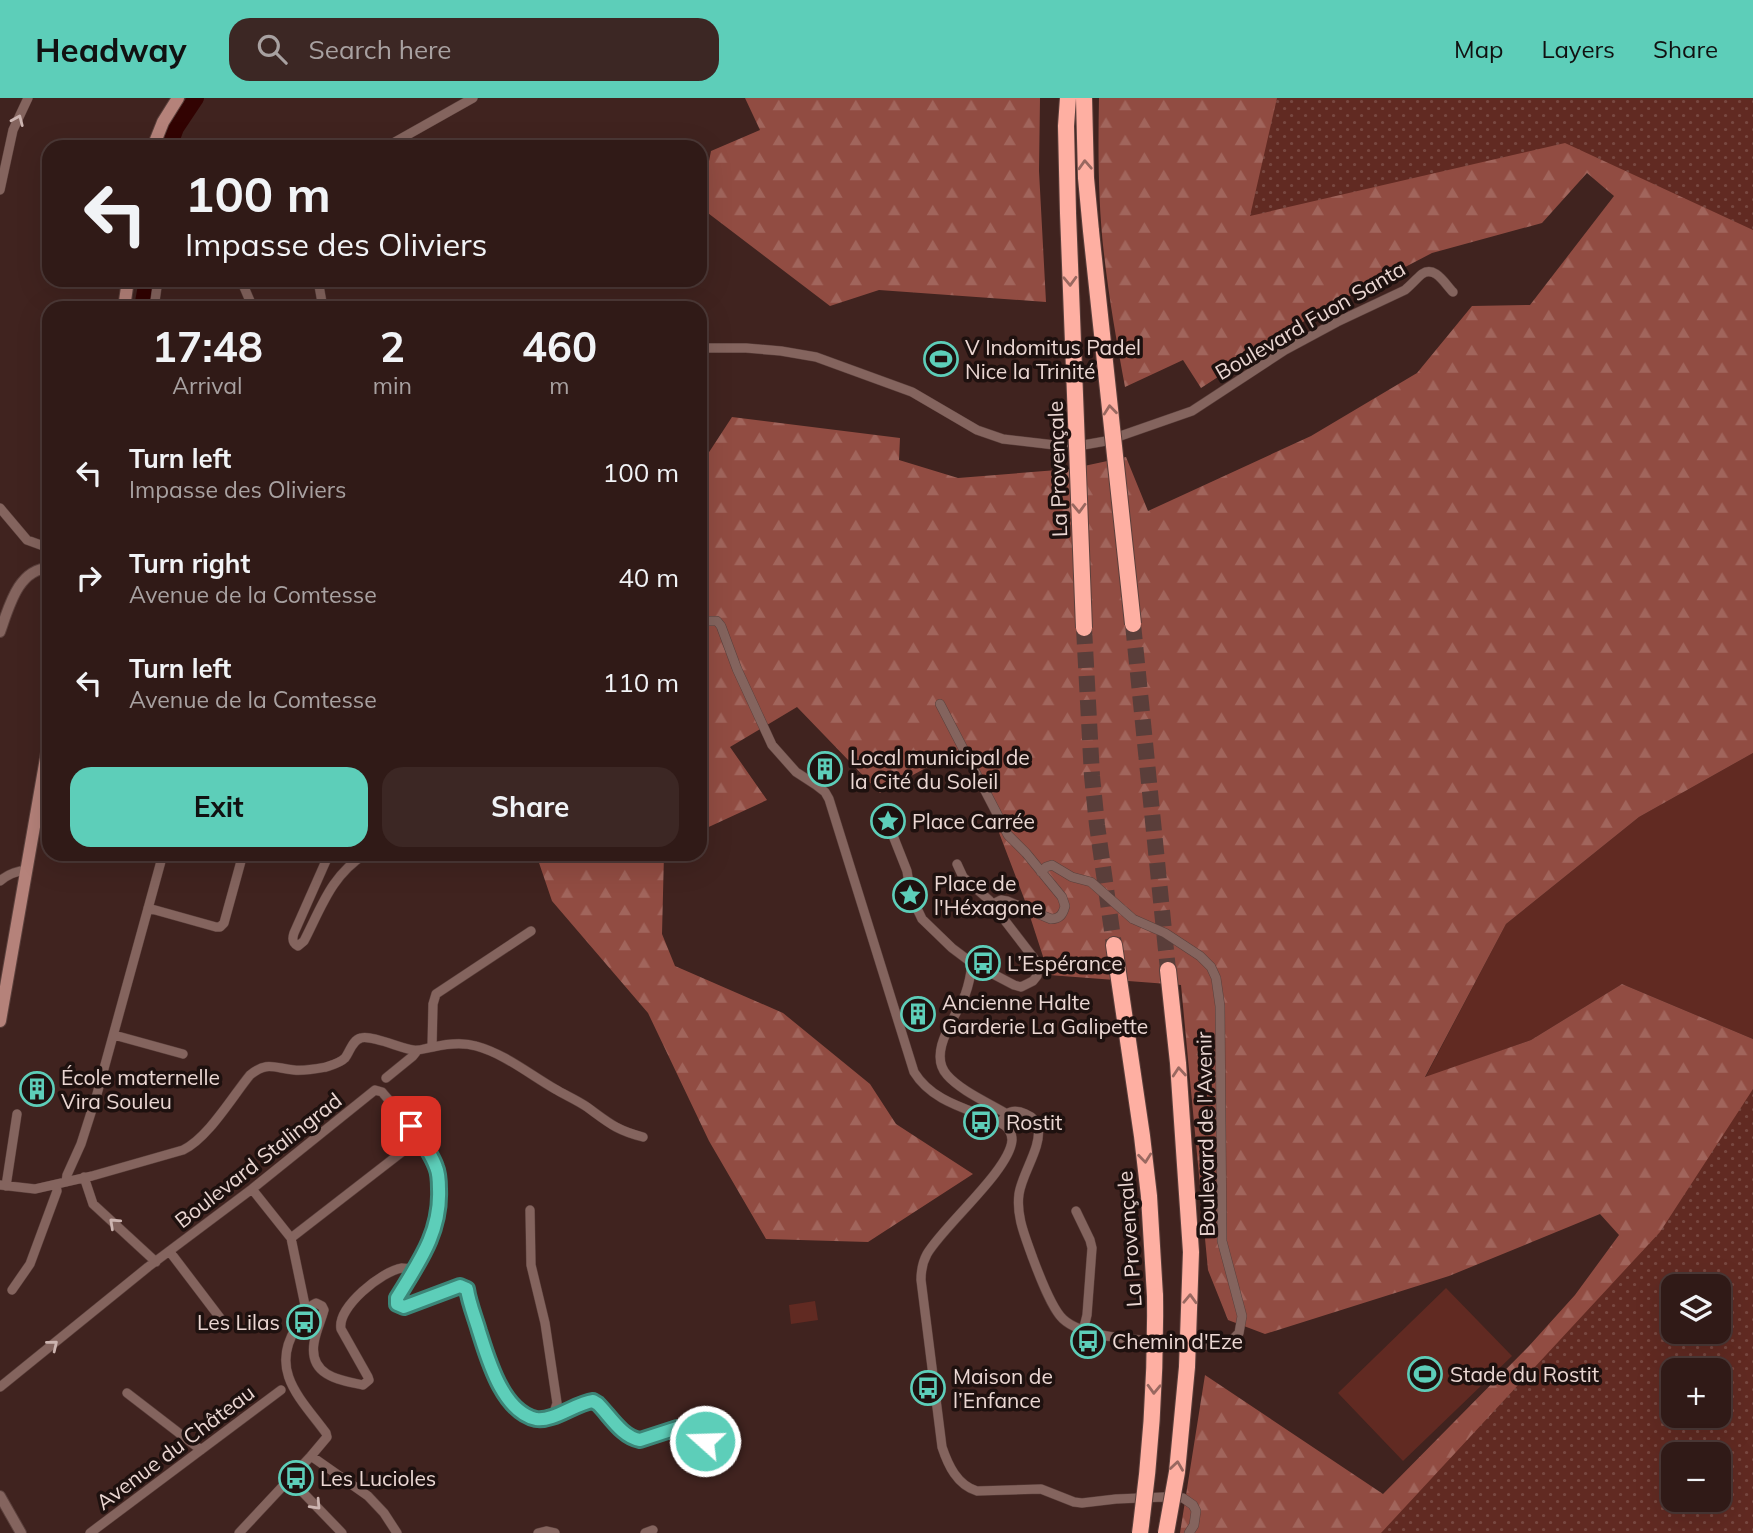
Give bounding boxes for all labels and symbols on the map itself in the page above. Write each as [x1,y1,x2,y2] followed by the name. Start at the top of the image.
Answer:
[10,114,24,127] one-way arrow
[1078,159,1093,170] one-way arrow
[1210,255,1410,385] street label: Boulevard Fuon Santa
[1063,276,1078,287] one-way arrow
[965,334,1141,384] place label: V Indomitus Padel Nice la Trinité
[922,340,960,378] sports icon: V Indomitus Padel Nice la Trinité
[1042,400,1072,538] street label: La Provençale
[1103,404,1118,415] one-way arrow
[1072,503,1087,514] one-way arrow
[850,744,1030,794] place label: Local municipal de la Cité du Soleil
[806,750,844,788] building icon: Local municipal de la Cité du Soleil
[869,802,907,840] place icon: Place Carrée
[912,808,1035,834] place label: Place Carrée
[934,870,1043,920] place label: Place de l'Héxagone
[891,876,929,914] place icon: Place de l'Héxagone
[964,944,1002,982] bus stop icon: L’Espérance
[1007,950,1123,976] place label: L’Espérance
[942,989,1148,1039] place label: Ancienne Halte Garderie La Galipette
[899,995,937,1033] building icon: Ancienne Halte Garderie La Galipette
[1190,1031,1220,1237] street label: Boulevard de l'Avenir
[61,1064,220,1114] place label: École maternelle Vira Souleu
[1172,1066,1187,1077] one-way arrow
[18,1070,56,1108] building icon: École maternelle Vira Souleu
[169,1087,347,1233] street label: Boulevard Stalingrad
[381,1096,441,1156] pin
[962,1103,1000,1141] bus stop icon: Rostit
[1006,1109,1062,1135] place label: Rostit
[1137,1152,1152,1163] one-way arrow
[1111,1170,1147,1308] street label: La Provençale
[109,1219,122,1232] one-way arrow
[1183,1293,1198,1304] one-way arrow
[285,1303,323,1341] bus stop icon: Les Lilas
[197,1309,280,1335] place label: Les Lilas
[1069,1322,1107,1360] bus stop icon: Chemin d'Eze
[1112,1328,1243,1354] place label: Chemin d'Eze
[46,1340,58,1353] one-way arrow
[1406,1355,1444,1393] sports icon: Stade du Rostit
[1450,1361,1599,1387] place label: Stade du Rostit
[953,1363,1053,1413] place label: Maison de l’Enfance
[909,1369,947,1407] bus stop icon: Maison de l’Enfance
[91,1379,259,1515] street label: Avenue du Château
[1147,1384,1162,1395] one-way arrow
[668,1404,742,1478] position arrow
[277,1459,315,1497] bus stop icon: Les Lucioles
[1170,1460,1185,1471] one-way arrow
[320,1465,436,1491] place label: Les Lucioles
[307,1497,320,1510] one-way arrow

